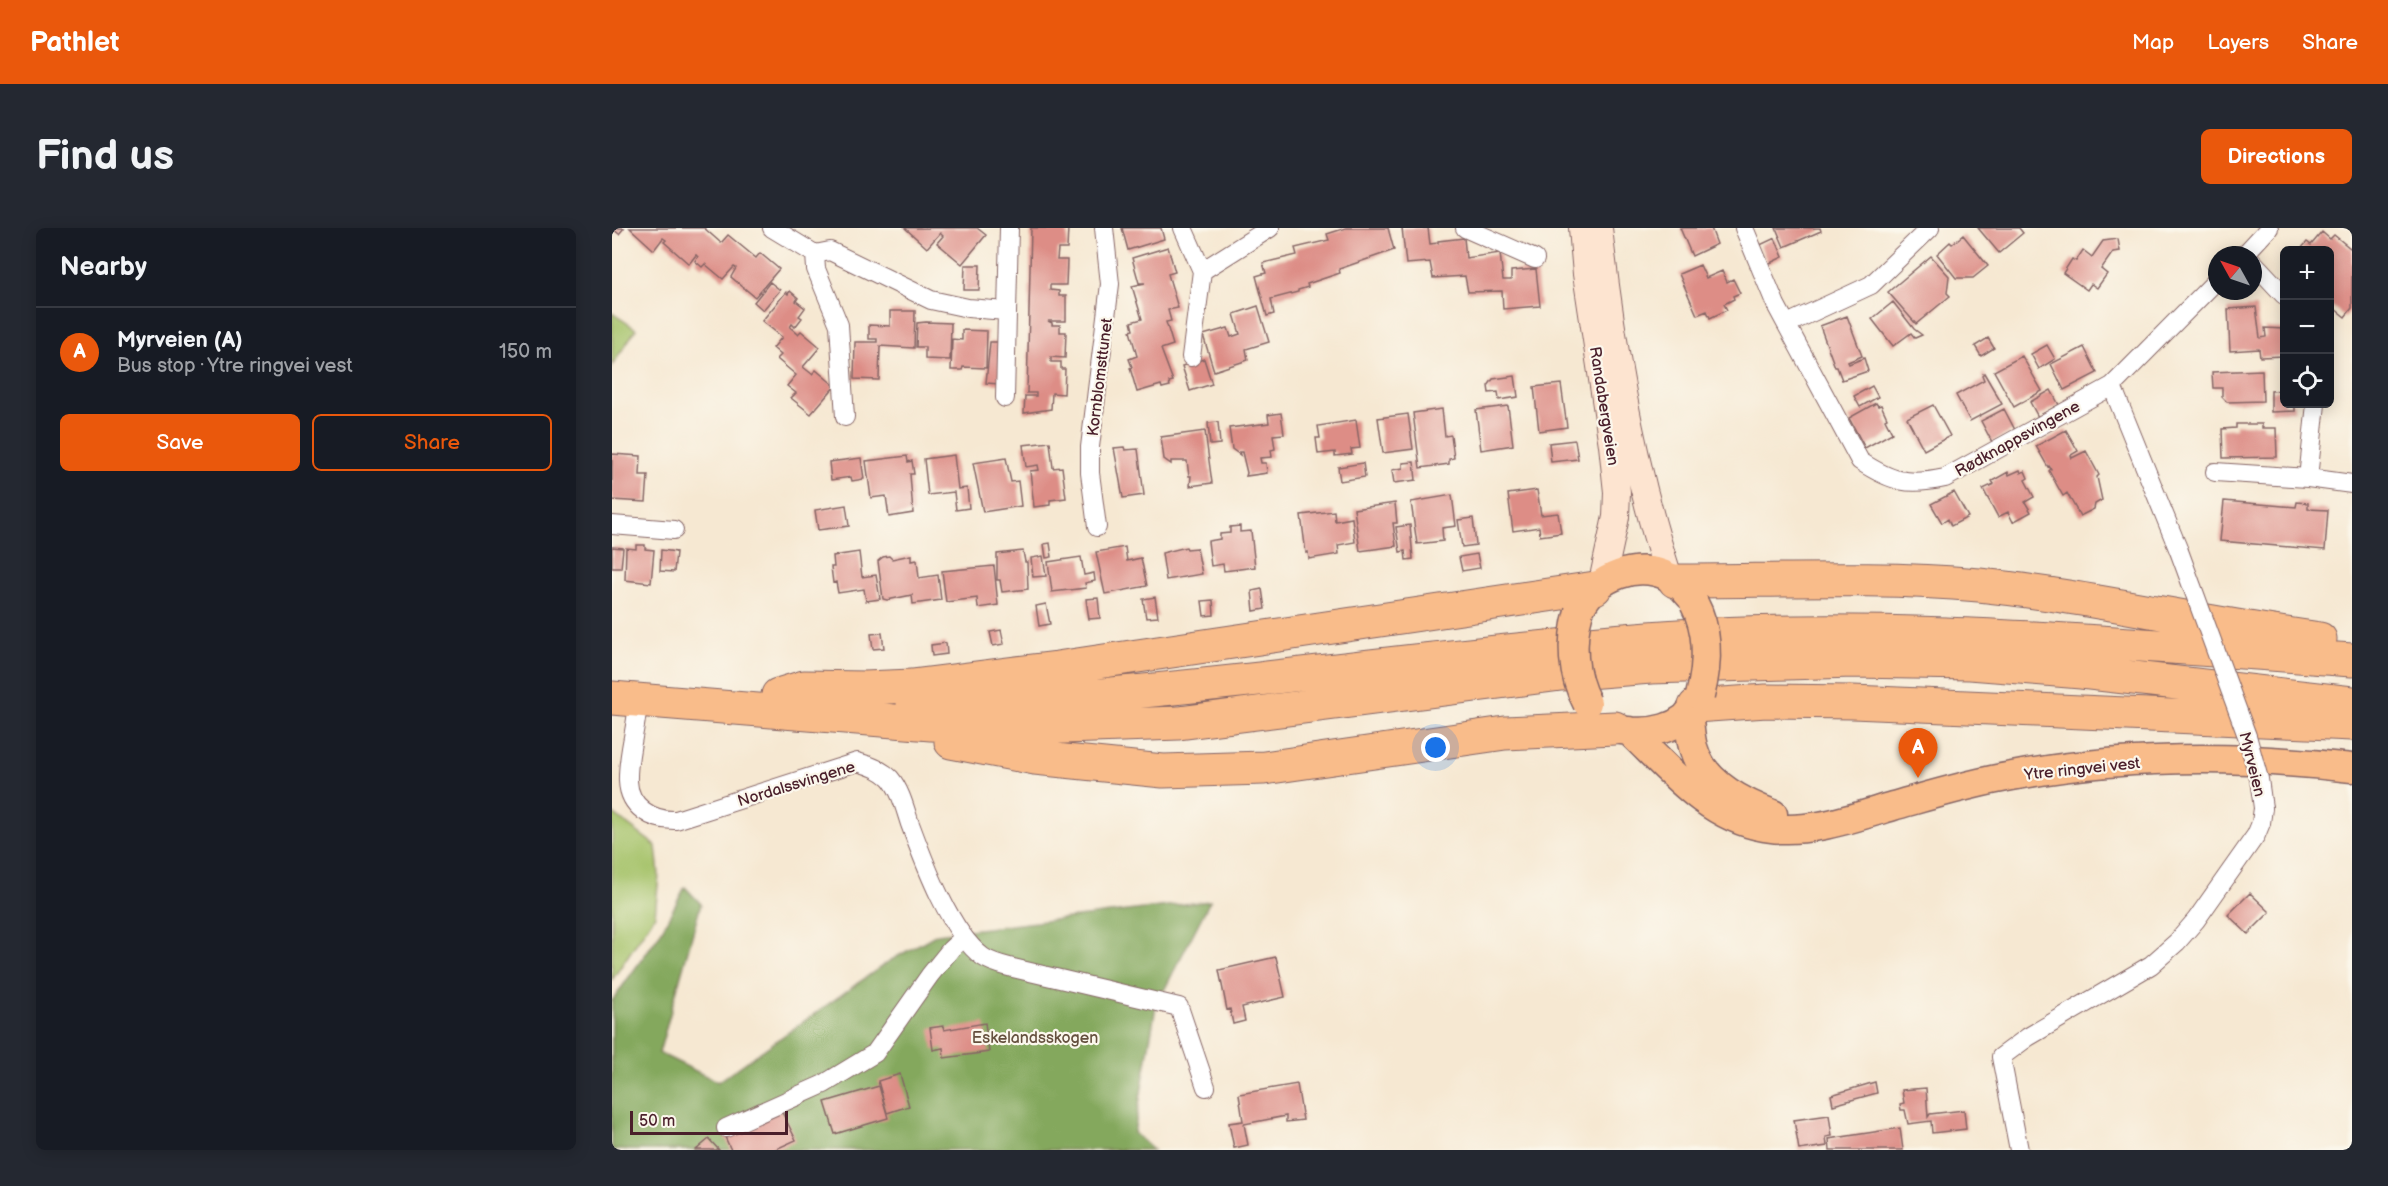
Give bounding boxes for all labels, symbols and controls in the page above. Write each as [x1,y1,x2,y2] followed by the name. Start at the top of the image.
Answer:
[30,26,119,59] text: Pathlet
[2132,30,2174,55] text: Map
[2207,30,2269,55] text: Layers
[2302,30,2358,55] text: Share
[2201,129,2352,184] button: Directions
[36,131,174,182] text: Find us
[2208,246,2262,300] north arrow
[2280,246,2334,408] map controls
[2280,246,2334,300] button: +
[60,252,147,283] text: Nearby
[2280,300,2334,354] button: −
[1084,317,1117,437] street label: Kornblomsttunet
[117,327,243,354] text: Myrveien (A)
[73,340,86,364] text: A
[499,340,552,364] text: 150 m
[1585,345,1622,467] street label: Randabergveien
[117,354,353,378] text: Bus stop · Ytre ringvei vest
[2280,354,2334,408] button: locate
[1952,397,2084,481] street label: Rødknappsvingene
[60,414,300,471] button: Save
[312,414,552,471] button: Share
[1898,728,1938,778] pin: A
[2234,730,2269,799] street label: Myrveien
[1421,733,1450,762] your location
[2022,754,2141,785] street label: Ytre ringvei vest
[735,757,858,811] street label: Nordalssvingene
[972,1029,1098,1048] park label: Eskelandsskogen
[630,1108,788,1136] scale bar
[639,1112,675,1131] text: 50 m

